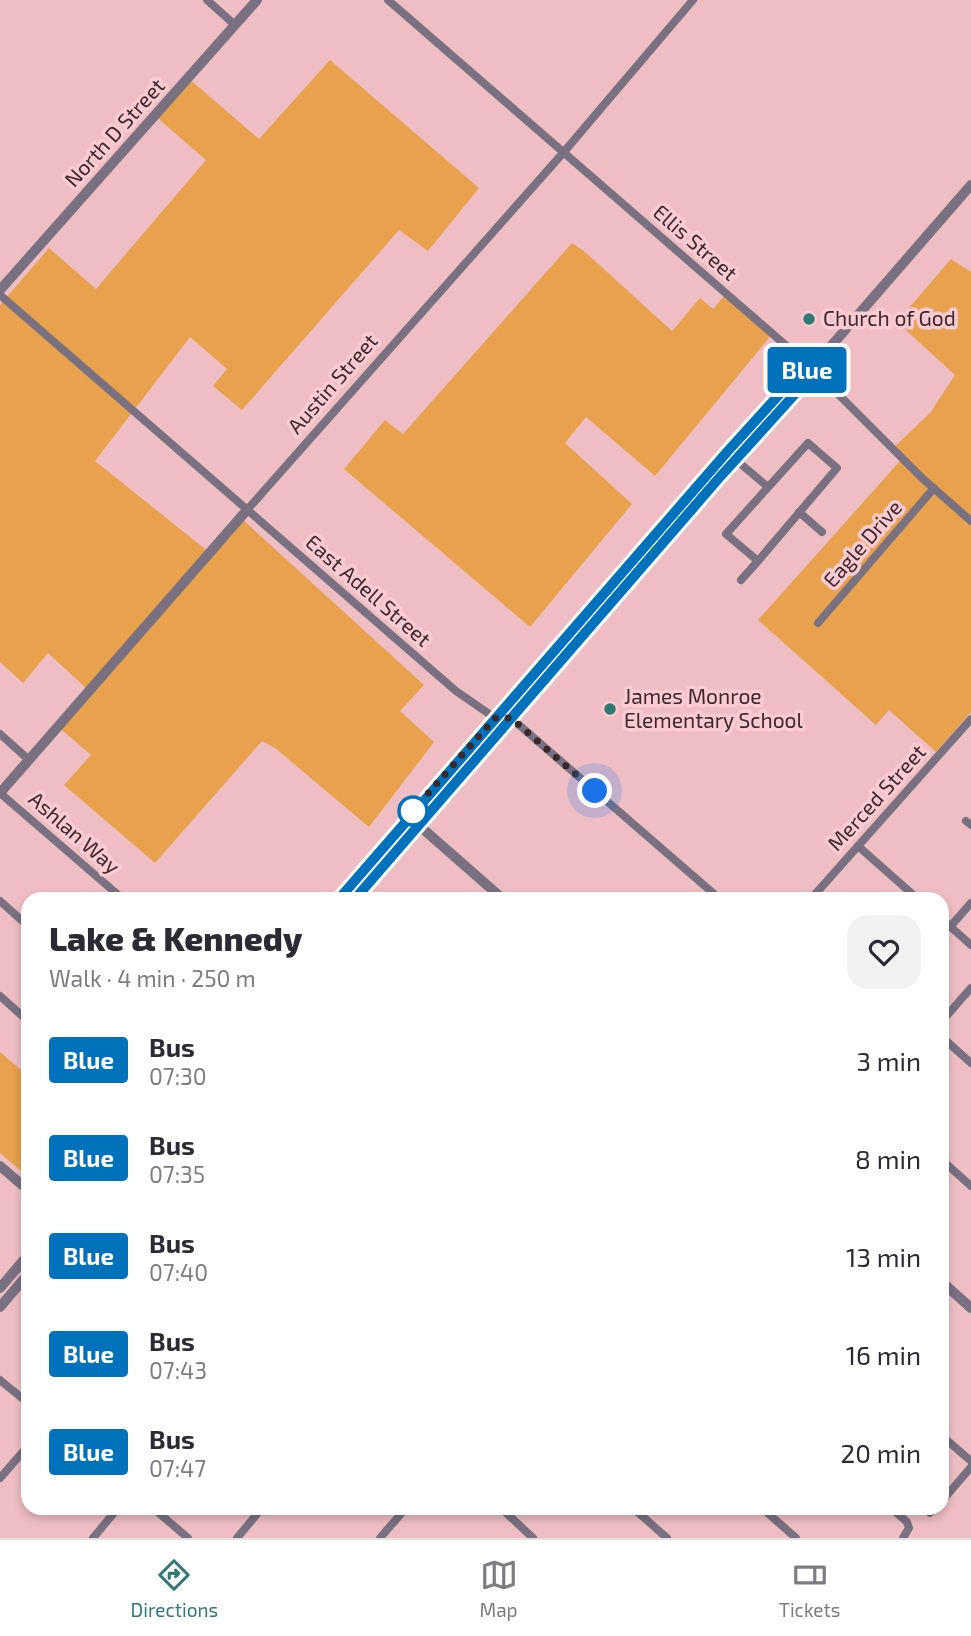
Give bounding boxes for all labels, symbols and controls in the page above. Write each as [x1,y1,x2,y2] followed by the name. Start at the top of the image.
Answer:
[59,73,169,191] street label: North D Street
[649,199,743,285] street label: Ellis Street
[823,305,956,330] place label: Church of God
[801,311,817,327] marker: Church of God
[282,328,382,438] street label: Austin Street
[758,347,856,393] line badge: Blue
[782,355,833,384] text: Blue
[817,494,906,592] street label: Eagle Drive
[301,529,437,651] street label: East Adell Street
[624,683,804,732] place label: James Monroe Elementary School
[602,701,618,717] marker: James Monroe Elementary School
[822,739,930,855] street label: Merced Street
[577,773,612,808] your location
[24,785,126,878] street label: Ashlan Way
[398,796,428,826] unlabelled marker
[847,915,921,989] button: heart
[49,918,302,958] text: Lake & Kennedy
[49,964,256,992] text: Walk · 4 min · 250 m
[149,1031,195,1062] text: Bus
[63,1045,114,1074] text: Blue
[856,1045,921,1076] text: 3 min
[149,1062,207,1090] text: 07:30
[149,1129,195,1160] text: Bus
[63,1143,114,1172] text: Blue
[855,1143,921,1174] text: 8 min
[149,1160,205,1188] text: 07:35
[149,1227,195,1258] text: Bus
[63,1241,114,1270] text: Blue
[846,1241,921,1272] text: 13 min
[149,1258,208,1286] text: 07:40
[149,1325,195,1356] text: Bus
[63,1339,114,1368] text: Blue
[846,1339,921,1370] text: 16 min
[149,1356,207,1384] text: 07:43
[149,1423,195,1454] text: Bus
[63,1437,114,1466] text: Blue
[841,1437,921,1468] text: 20 min
[149,1454,206,1482] text: 07:47
[131,1556,218,1621] tab: Directions
[479,1556,518,1621] tab: Map
[779,1556,840,1621] tab: Tickets

